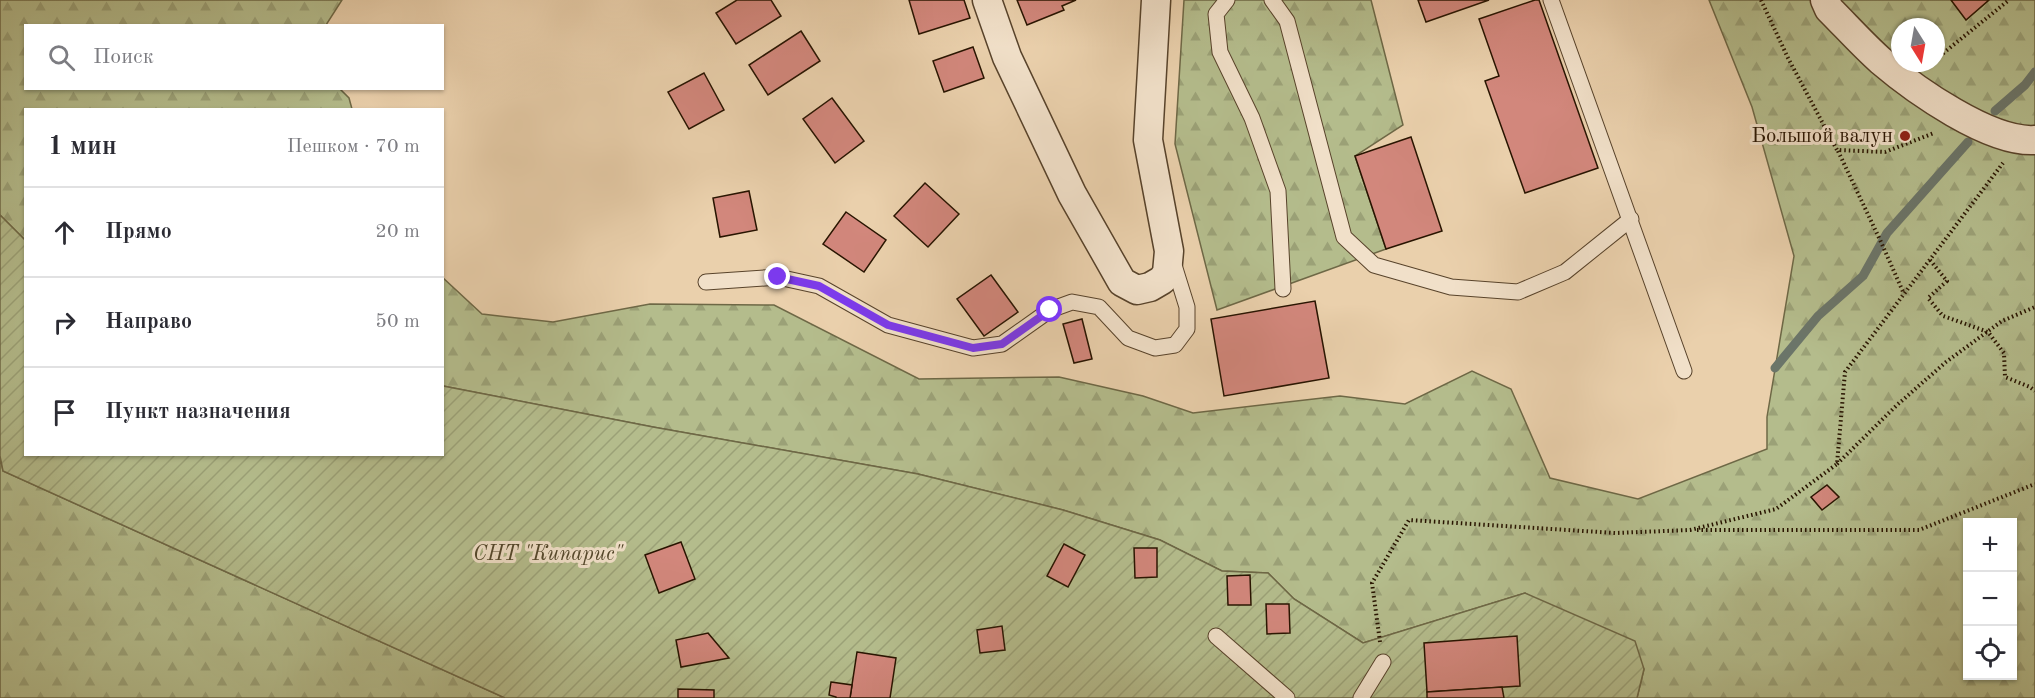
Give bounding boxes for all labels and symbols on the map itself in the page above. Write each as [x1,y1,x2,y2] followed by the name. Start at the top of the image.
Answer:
[1891,18,1945,72] north arrow
[1751,126,1893,147] place label: Большой валун
[1898,129,1912,143] marker: Большой валун
[764,263,790,289] route end
[1036,296,1062,322] route start
[473,544,624,565] park label: СНТ "Кипарис"

